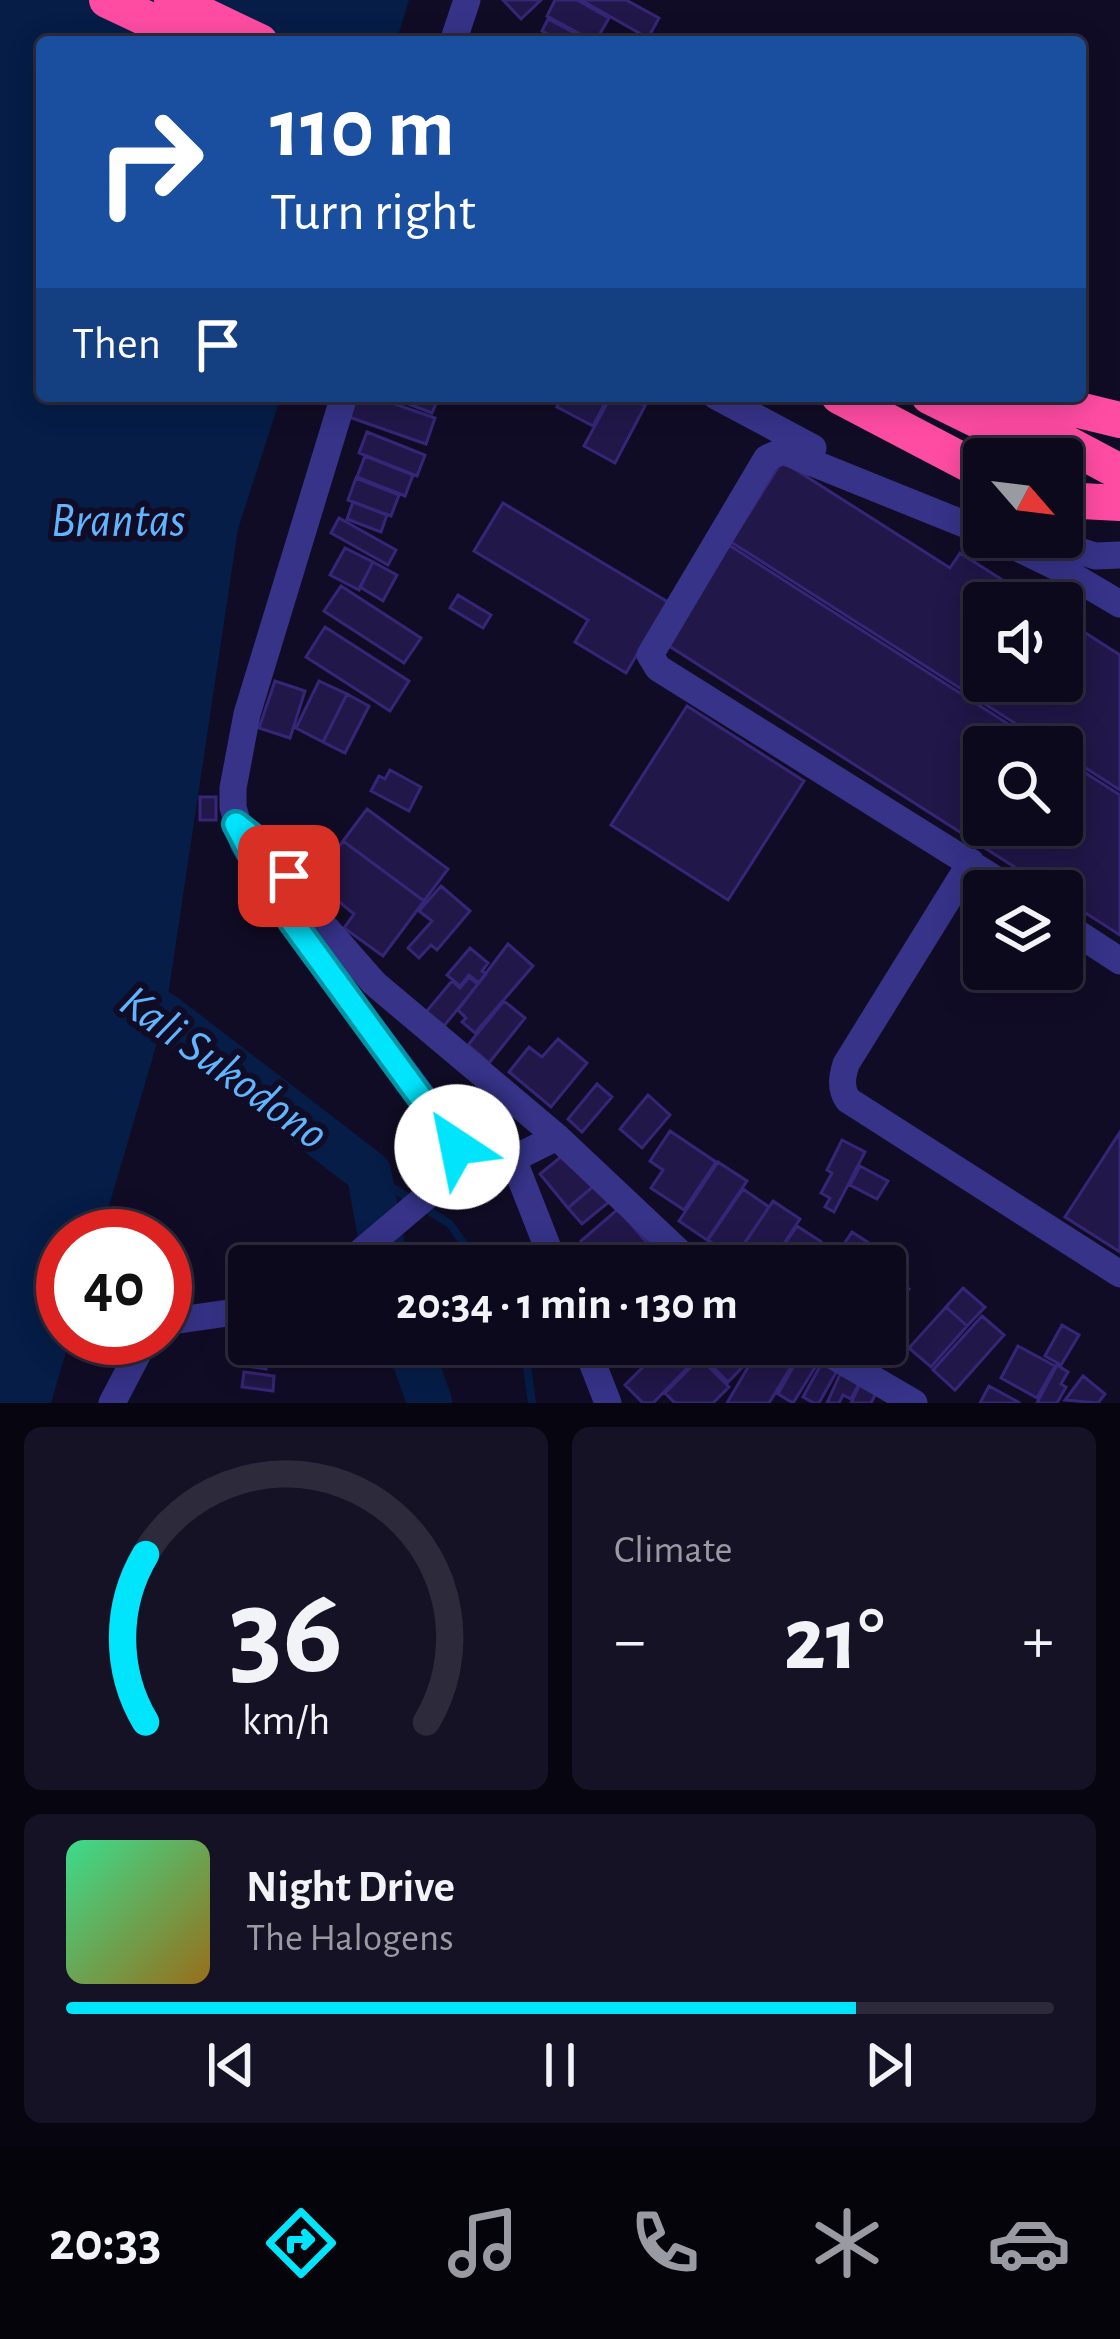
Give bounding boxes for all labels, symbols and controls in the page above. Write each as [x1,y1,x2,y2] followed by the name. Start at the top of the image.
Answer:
[72,84,228,240] icon: right
[270,88,455,172] text: 110 m
[270,186,476,240] text: Turn right
[185,312,251,378] icon: arrive
[72,322,161,367] text: Then
[963,438,1083,558] north arrow
[963,438,1083,990] map controls
[51,498,185,546] water label: Brantas
[963,582,1083,702] button: sound
[963,726,1083,846] button: search
[238,825,340,927] pin
[256,843,322,909] icon: arrive
[963,870,1083,990] button: layers
[111,978,336,1159] water label: Kali Sukodono
[394,1084,520,1210] position arrow
[36,1209,192,1365] speed limit sign: 40
[396,1282,738,1327] text: 20:34 · 1 min · 130 m
[614,1531,732,1570] text: Climate
[229,1571,343,1696] text: 36
[783,1596,885,1686] text: 21°
[614,1608,646,1674] text: −
[1022,1608,1054,1674] text: +
[242,1699,330,1742] text: km/h
[246,1865,455,1910] text: Night Drive
[246,1919,454,1958] text: The Halogens
[198,2032,264,2098] icon: previous
[527,2032,593,2098] icon: pause
[856,2032,922,2098] icon: next
[259,2201,343,2285] icon: directions
[441,2201,525,2285] icon: music
[623,2201,707,2285] icon: phone
[805,2201,889,2285] icon: climate
[987,2201,1071,2285] icon: car
[49,2216,161,2270] text: 20:33

